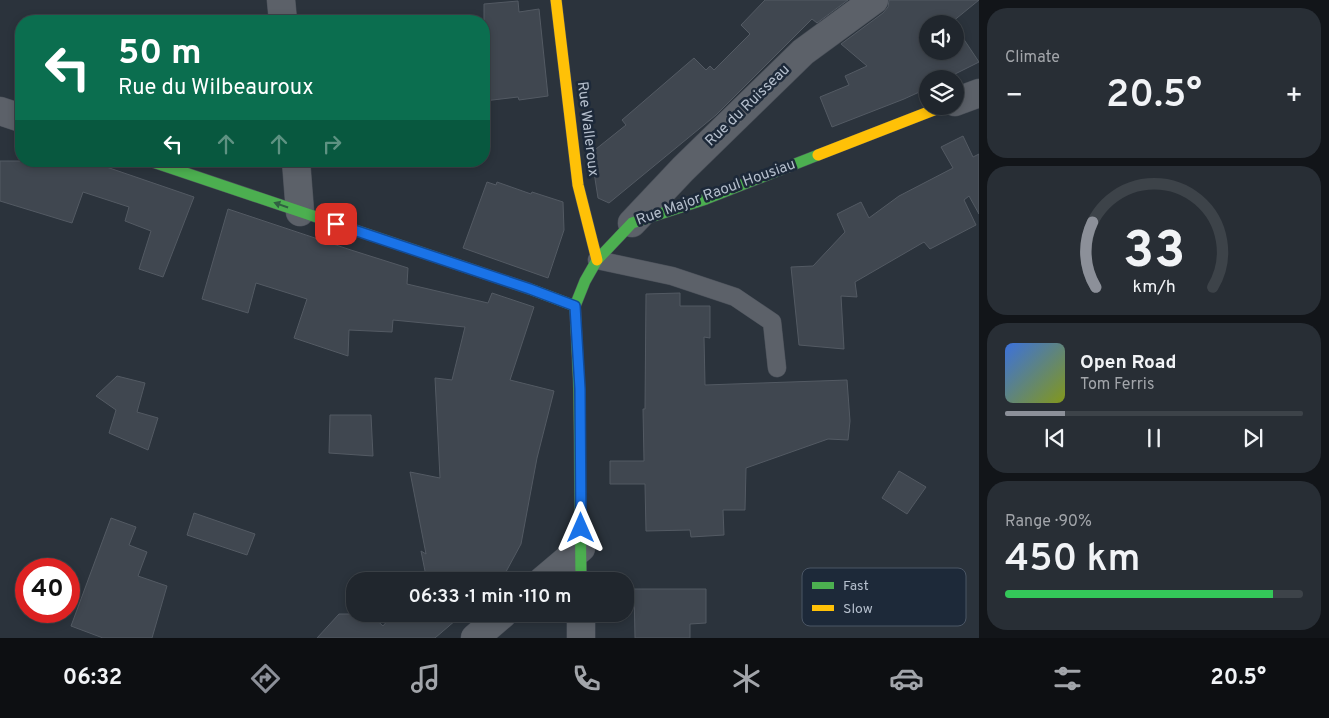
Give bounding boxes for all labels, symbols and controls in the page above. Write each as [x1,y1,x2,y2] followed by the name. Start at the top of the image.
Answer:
[919,15,964,115] map controls
[919,15,964,60] button: sound
[118,32,202,76] text: 50 m
[35,35,100,100] icon: left
[1005,48,1060,68] text: Climate
[702,61,794,151] street label: Rue du Ruisseau
[919,70,964,115] button: layers
[1106,72,1202,121] text: 20.5°
[118,75,314,102] text: Rue du Wilbeauroux
[1005,79,1023,115] text: −
[1285,79,1303,115] text: +
[572,80,602,178] street label: Rue Walleroux
[159,130,187,158] icon: left
[212,130,240,158] icon: ahead
[265,130,293,158] icon: ahead
[318,130,346,158] icon: right
[634,155,798,231] street label: Rue Major Raoul Housiau
[273,201,288,208] one-way arrow
[315,203,357,245] pin
[322,210,350,238] icon: arrive
[1123,220,1185,286] text: 33
[1132,276,1176,299] text: km/h
[1080,351,1176,375] text: Open Road
[1080,375,1154,395] text: Tom Ferris
[1041,424,1069,452] icon: previous
[1140,424,1168,452] icon: pause
[1239,424,1267,452] icon: next
[554,501,606,553] position arrow
[1005,512,1092,532] text: Range · 90%
[1005,536,1140,585] text: 450 km
[15,558,80,623] speed limit sign: 40
[802,568,966,626] legend
[843,578,869,595] text: Fast
[408,585,572,609] text: 06:33 · 1 min · 110 m
[843,601,873,618] text: Slow
[248,661,283,696] icon: directions
[408,661,443,696] icon: music
[569,661,604,696] icon: phone
[729,661,764,696] icon: climate
[889,661,924,696] icon: car
[1050,661,1085,696] icon: filters
[63,665,122,692] text: 06:32
[1210,665,1266,692] text: 20.5°

